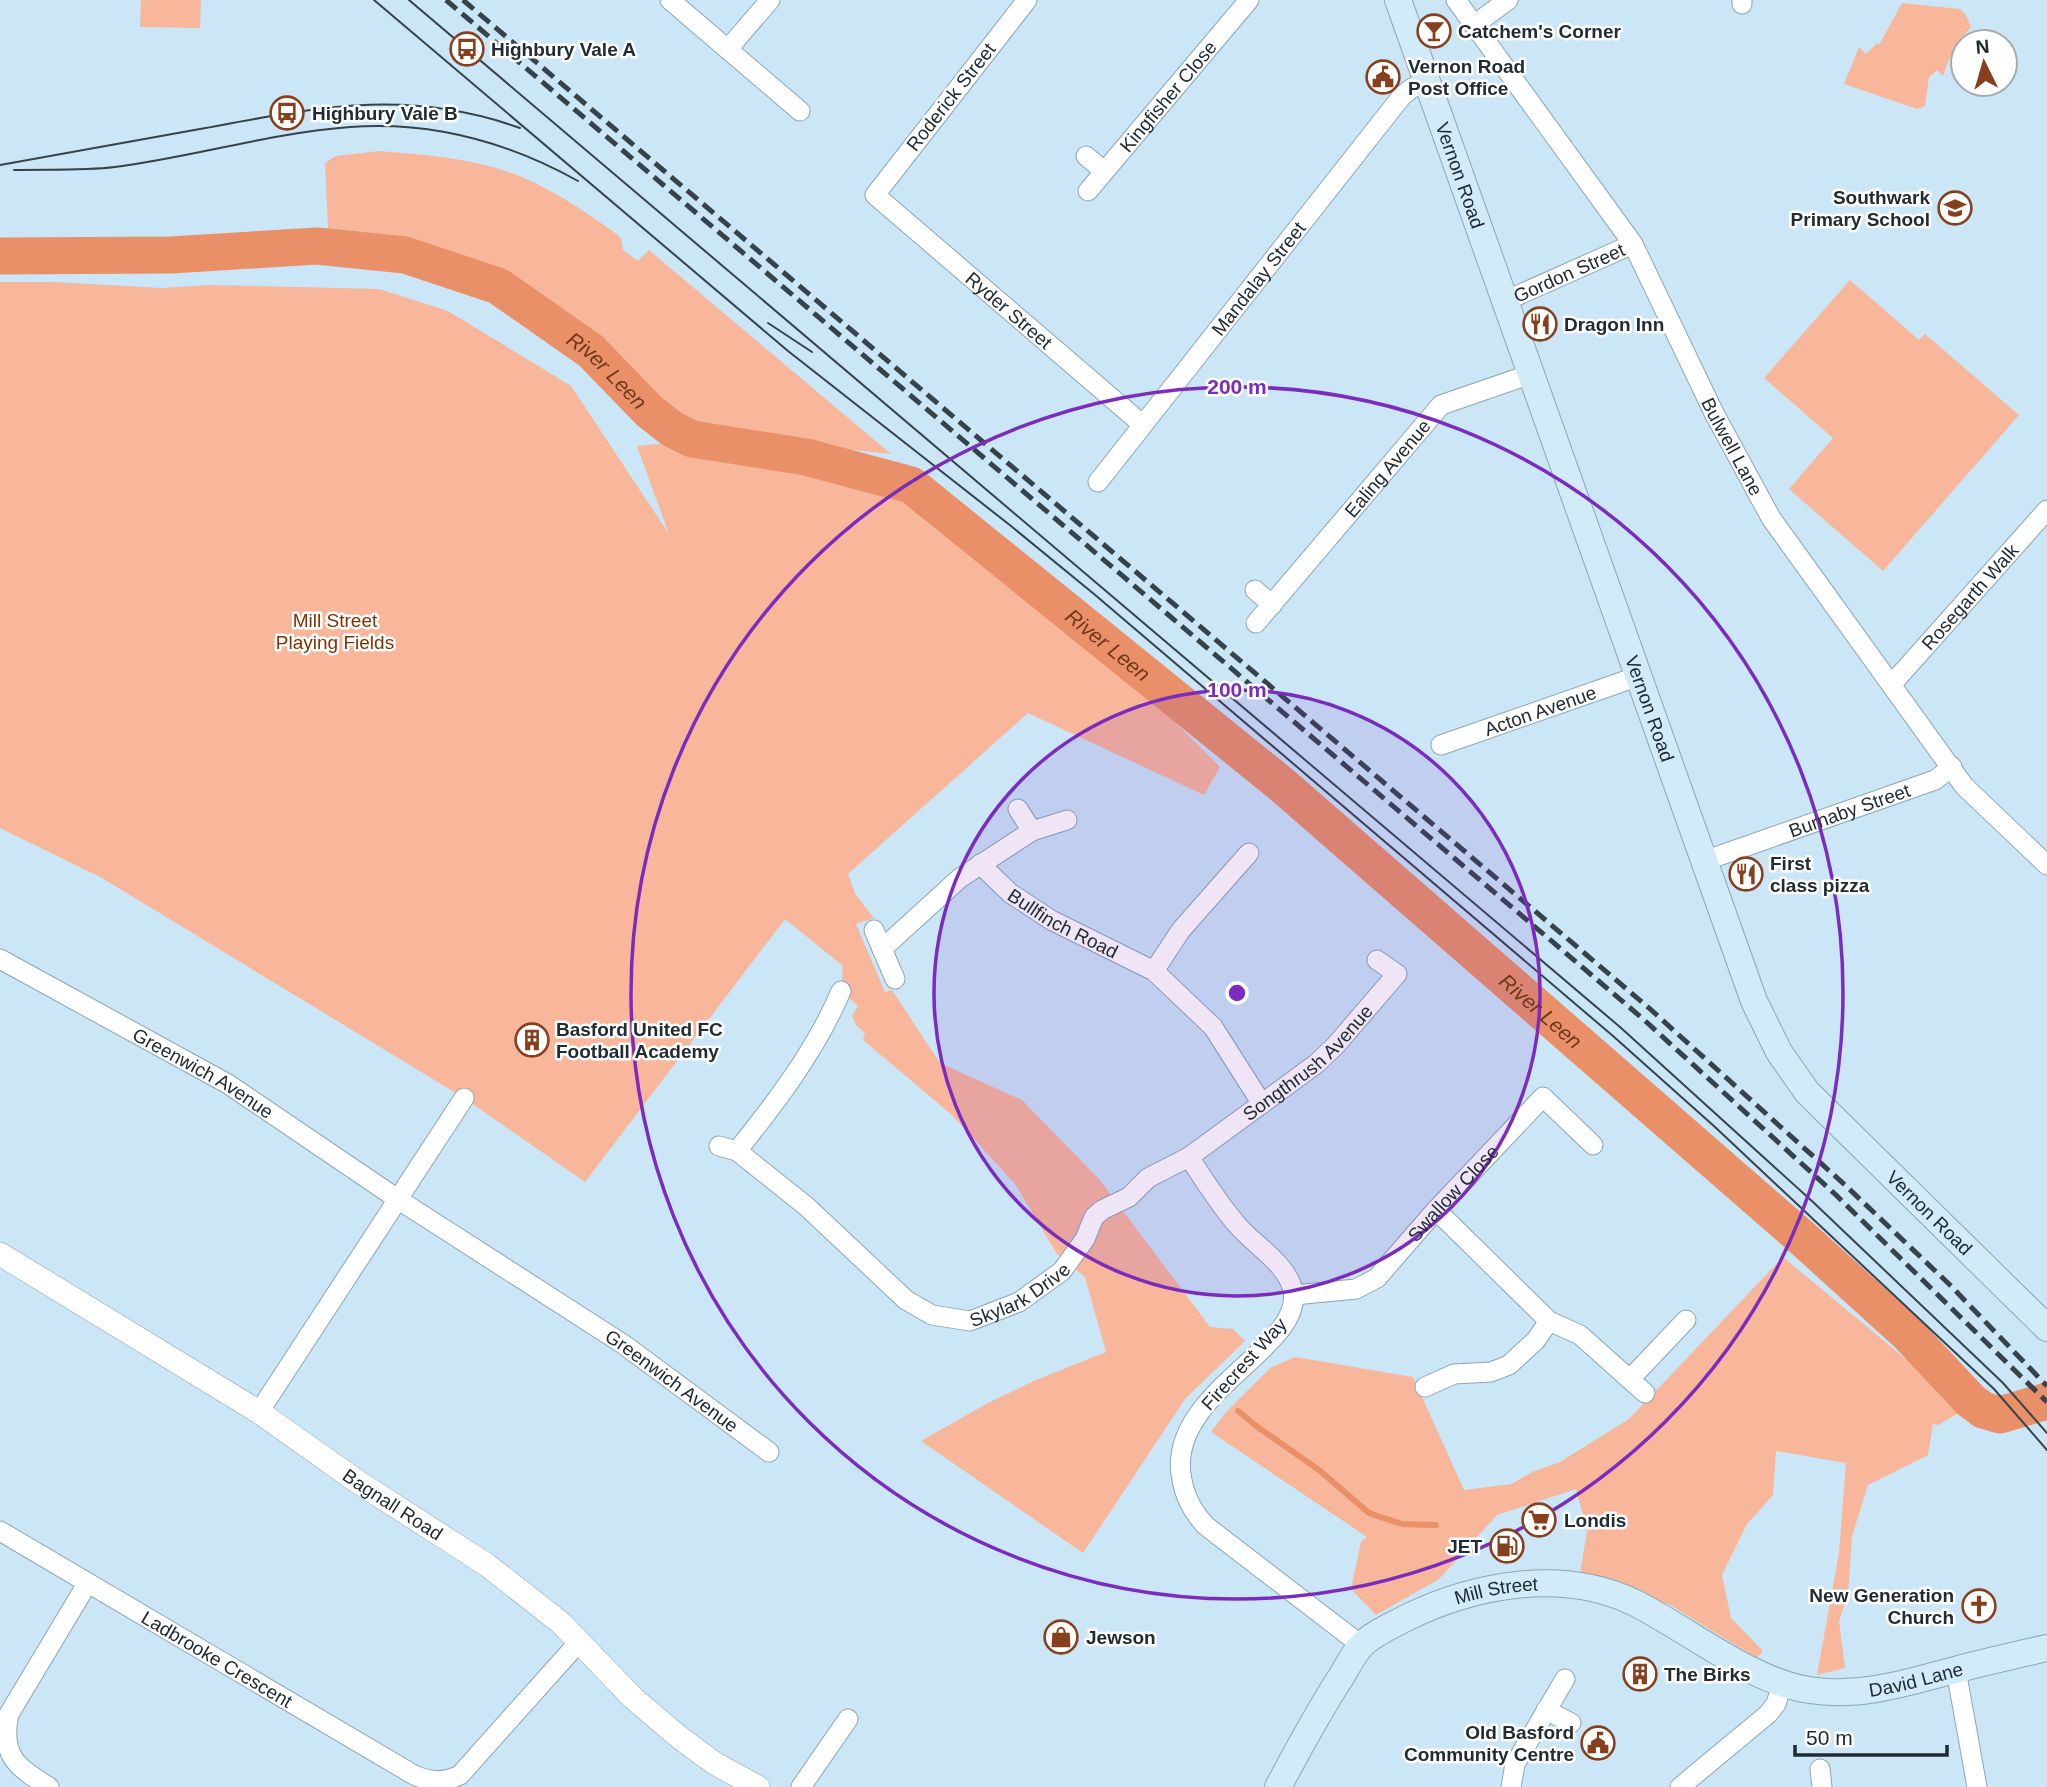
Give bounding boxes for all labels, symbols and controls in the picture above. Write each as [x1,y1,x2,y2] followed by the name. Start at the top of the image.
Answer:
[1415,12,1453,50] bar icon: Catchem's Corner
[1458,21,1622,42] place label: Catchem's Corner
[1949,28,2019,98] north arrow
[448,30,486,68] bus stop icon: Highbury Vale A
[1115,36,1221,156] street label: Kingfisher Close
[1975,36,1990,58] text: N
[902,38,1000,155] street label: Roderick Street
[491,39,636,60] place label: Highbury Vale A
[1408,56,1525,99] place label: Vernon Road Post Office
[1364,58,1402,96] public building icon: Vernon Road Post Office
[268,94,306,132] bus stop icon: Highbury Vale B
[312,103,458,124] place label: Highbury Vale B
[1432,119,1489,231] street label: Vernon Road
[1791,187,1930,230] place label: Southwark Primary School
[1936,189,1974,227] school or university icon: Southwark Primary School
[1207,217,1310,339] street label: Mandalay Street
[1510,238,1628,306] street label: Gordon Street
[962,267,1057,353] street label: Ryder Street
[1521,305,1559,343] restaurant icon: Dragon Inn
[1564,314,1664,335] place label: Dragon Inn
[563,327,652,413] water label: River Leen
[1207,375,1267,398] text: 200 m
[1698,394,1767,499] street label: Bulwell Lane
[1340,415,1435,521] street label: Ealing Avenue
[1917,539,2023,654] street label: Rosegarth Walk
[1062,604,1155,685] water label: River Leen
[276,610,394,653] park label: Mill Street Playing Fields
[1621,653,1678,764] street label: Vernon Road
[1207,678,1267,701] text: 100 m
[1481,681,1599,740] street label: Acton Avenue
[1786,779,1913,841] street label: Burnaby Street
[1770,853,1870,896] place label: First class pizza
[1727,855,1765,893] restaurant icon: First class pizza
[1004,884,1122,962] street label: Bullfinch Road
[1495,969,1587,1053] water label: River Leen
[1225,981,1249,1005] centre of rings
[1239,1000,1376,1125] street label: Songthrush Avenue
[556,1019,723,1062] place label: Basford United FC Football Academy
[513,1021,551,1059] building icon: Basford United FC Football Academy
[129,1024,277,1122] street label: Greenwich Avenue
[1403,1140,1503,1245] street label: Swallow Close
[1883,1166,1977,1259] street label: Vernon Road
[967,1259,1074,1331] street label: Skylark Drive
[1197,1313,1291,1414] street label: Firecrest Way
[602,1325,742,1436] street label: Greenwich Avenue
[339,1464,446,1544] street label: Bagnall Road
[1520,1501,1558,1539] supermarket icon: Londis
[1564,1510,1626,1531] place label: Londis
[1488,1527,1526,1565] fuel station icon: JET
[1447,1536,1482,1557] place label: JET
[1452,1573,1539,1608] street label: Mill Street
[1809,1585,1954,1628] place label: New Generation Church
[1960,1587,1998,1625] church icon: New Generation Church
[138,1606,297,1712] street label: Ladbrooke Crescent
[1042,1618,1080,1656] shop icon: Jewson
[1086,1627,1156,1648] place label: Jewson
[1621,1655,1659,1693] building icon: The Birks
[1867,1658,1965,1701] street label: David Lane
[1664,1664,1751,1685] place label: The Birks
[1795,1714,1947,1758] scale bar
[1404,1722,1574,1765] place label: Old Basford Community Centre
[1579,1724,1617,1762] public building icon: Old Basford Community Centre
[1806,1726,1853,1749] text: 50 m

